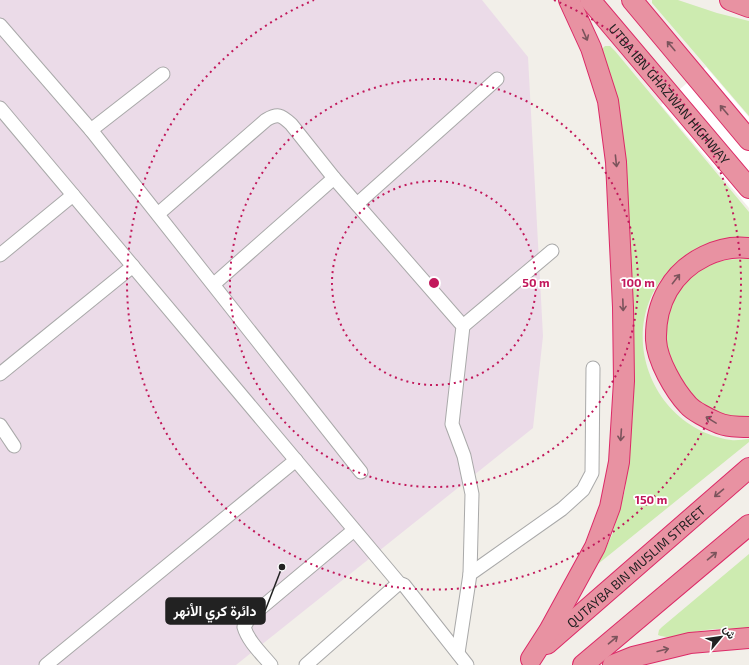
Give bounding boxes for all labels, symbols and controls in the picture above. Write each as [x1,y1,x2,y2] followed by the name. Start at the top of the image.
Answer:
[606,20,734,168] street label: UTBA IBN GHAZWAN HIGHWAY
[582,29,590,41] one-way arrow
[666,41,675,52] one-way arrow
[719,104,728,115] one-way arrow
[612,154,619,167] one-way arrow
[672,273,680,284] one-way arrow
[522,275,550,289] text: 50 m
[621,275,655,289] text: 100 m
[427,276,441,290] centre of rings
[619,298,627,311] one-way arrow
[705,415,717,423] one-way arrow
[617,428,624,441] one-way arrow
[714,489,725,498] one-way arrow
[635,492,667,506] text: 150 m
[564,502,709,631] street label: QUTAYBA BIN MUSLIM STREET
[706,551,717,560] one-way arrow
[166,598,265,624] callout: دائرة كري الأنهر
[173,602,256,623] text: دائرة كري الأنهر
[701,617,741,657] north arrow
[720,623,739,641] text: ش
[607,635,618,644] one-way arrow
[657,645,670,653] one-way arrow

